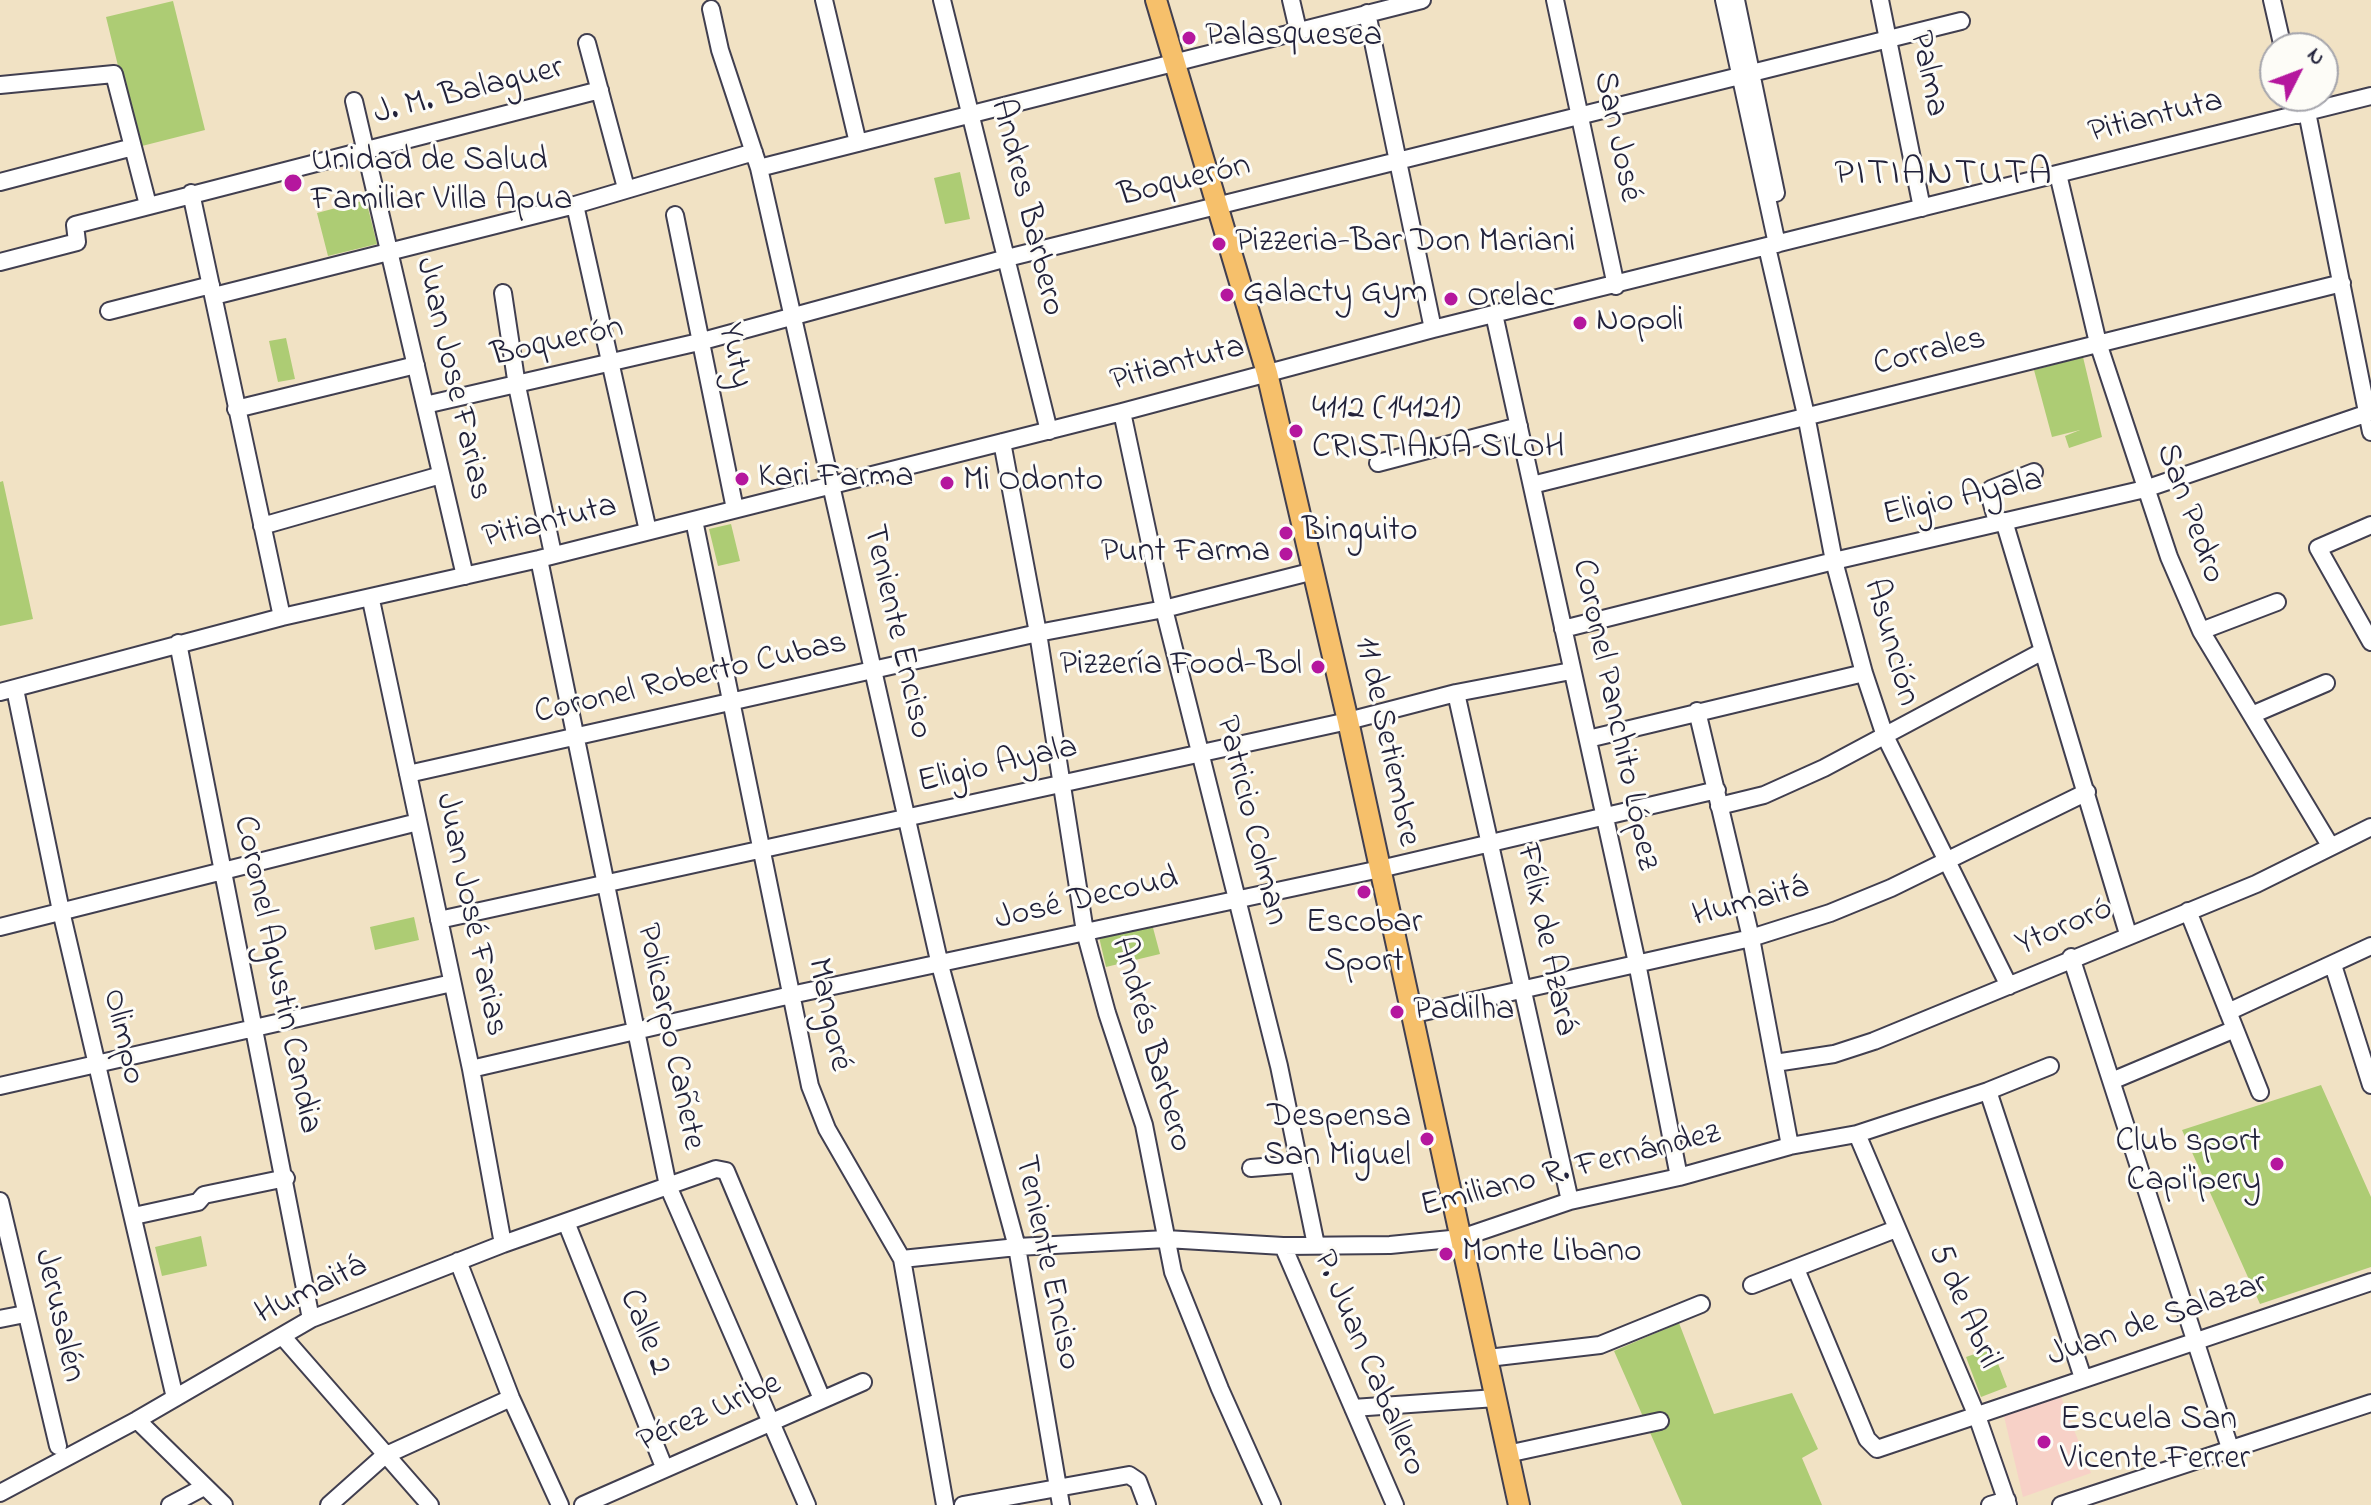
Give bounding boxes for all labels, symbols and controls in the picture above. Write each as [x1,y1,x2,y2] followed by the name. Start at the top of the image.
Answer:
[1205,18,1382,58] place label: Palasquesea
[1897,27,1955,121] street label: Palma
[1180,29,1198,47] marker: Palasquesea
[2259,32,2339,112] north arrow
[2298,41,2332,74] text: N
[370,50,568,136] street label: J. M. Balaguer
[1581,68,1649,206] street label: San José
[2085,83,2227,155] street label: Pitiantuta
[978,96,1072,320] street label: Andres Barbero
[311,143,572,222] place label: Unidad de Salud Familiar Villa Apua
[1115,147,1255,219] street label: Boquerón
[1834,154,2054,200] district label: PITIANTUTA
[282,172,304,194] marker: Unidad de Salud Familiar Villa Apua
[1235,224,1575,264] place label: Pizzeria-Bar Don Mariani
[1210,235,1228,253] marker: Pizzeria-Bar Don Mariani
[403,254,499,504] street label: Juan Jose Farias
[1243,275,1427,315] place label: Galacty Gym
[1467,279,1554,319] place label: Orelac
[1218,286,1236,304] marker: Galacty Gym
[1442,290,1460,308] marker: Orelac
[1596,303,1684,343] place label: Nopoli
[488,309,628,379] street label: Boquerón
[1571,314,1589,332] marker: Nopoli
[706,320,760,392] street label: Yuty
[1870,320,1990,388] street label: Corrales
[1107,329,1249,403] street label: Pitiantuta
[1312,391,1565,470] place label: 4112 (14121) CRISTIANA SILOH
[1287,422,1305,440] marker: 4112 (14121) CRISTIANA SILOH
[2144,439,2232,589] street label: San Pedro
[758,459,914,499] place label: Kari Farma
[1879,462,2047,538] street label: Eligio Ayala
[963,463,1103,503] place label: Mi Odonto
[733,470,751,488] marker: Kari Farma
[938,474,956,492] marker: Mi Odonto
[479,488,621,560] street label: Pitiantuta
[1302,513,1418,553] place label: Binguito
[851,521,939,743] street label: Teniente Enciso
[1277,524,1295,542] marker: Binguito
[1101,534,1270,574] place label: Punt Farma
[1277,545,1295,563] marker: Punt Farma
[1560,556,1666,874] street label: Coronel Panchito López
[1851,575,1927,711] street label: Asunción
[531,624,851,736] street label: Coronel Roberto Cubas
[1343,634,1427,850] street label: 11 de Setiembre
[1060,647,1302,687] place label: Pizzería Food-Bol
[1309,658,1327,676] marker: Pizzería Food-Bol
[1203,712,1295,930] street label: Patricio Colman
[914,729,1082,805] street label: Eligio Ayala
[423,790,515,1040] street label: Juan José Farias
[221,812,329,1138] street label: Coronel Agustin Candia
[1504,841,1584,1039] street label: Félix de Azará
[991,860,1183,942] street label: José Decoud
[1688,869,1814,939] street label: Humaitá
[1355,883,1373,901] marker: Escobar Sport
[2010,890,2120,968] street label: Ytororó
[1306,905,1422,984] place label: Escobar Sport
[624,920,712,1154] street label: Policarpo Cañete
[1099,933,1199,1157] street label: Andrés Barbero
[795,955,859,1075] street label: Mangoré
[90,985,152,1089] street label: Olimpo
[1413,992,1514,1032] place label: Padilha
[1388,1003,1406,1021] marker: Padilha
[1263,1099,1411,1178] place label: Despensa San Miguel
[1417,1115,1725,1229] street label: Emiliano R. Fernández
[2115,1124,2261,1204] place label: Club sport Capi'ipery
[1418,1130,1436,1148] marker: Despensa San Miguel
[1002,1152,1088,1374] street label: Teniente Enciso
[2268,1155,2286,1173] marker: Club sport Capi'ipery
[1462,1234,1642,1274] place label: Monte Libano
[1917,1238,2007,1376] street label: 5 de Abril
[1301,1245,1433,1483] street label: P. Juan Caballero
[1437,1245,1455,1263] marker: Monte Libano
[22,1246,92,1386] street label: Jerusalén
[250,1248,374,1336] street label: Humaitá
[2043,1265,2273,1379] street label: Juan de Salazar
[607,1284,679,1382] street label: Calle 2
[632,1365,788,1465] street label: Pérez Uribe
[2060,1402,2250,1482] place label: Escuela San Vicente Ferrer
[2035,1433,2053,1451] marker: Escuela San Vicente Ferrer

